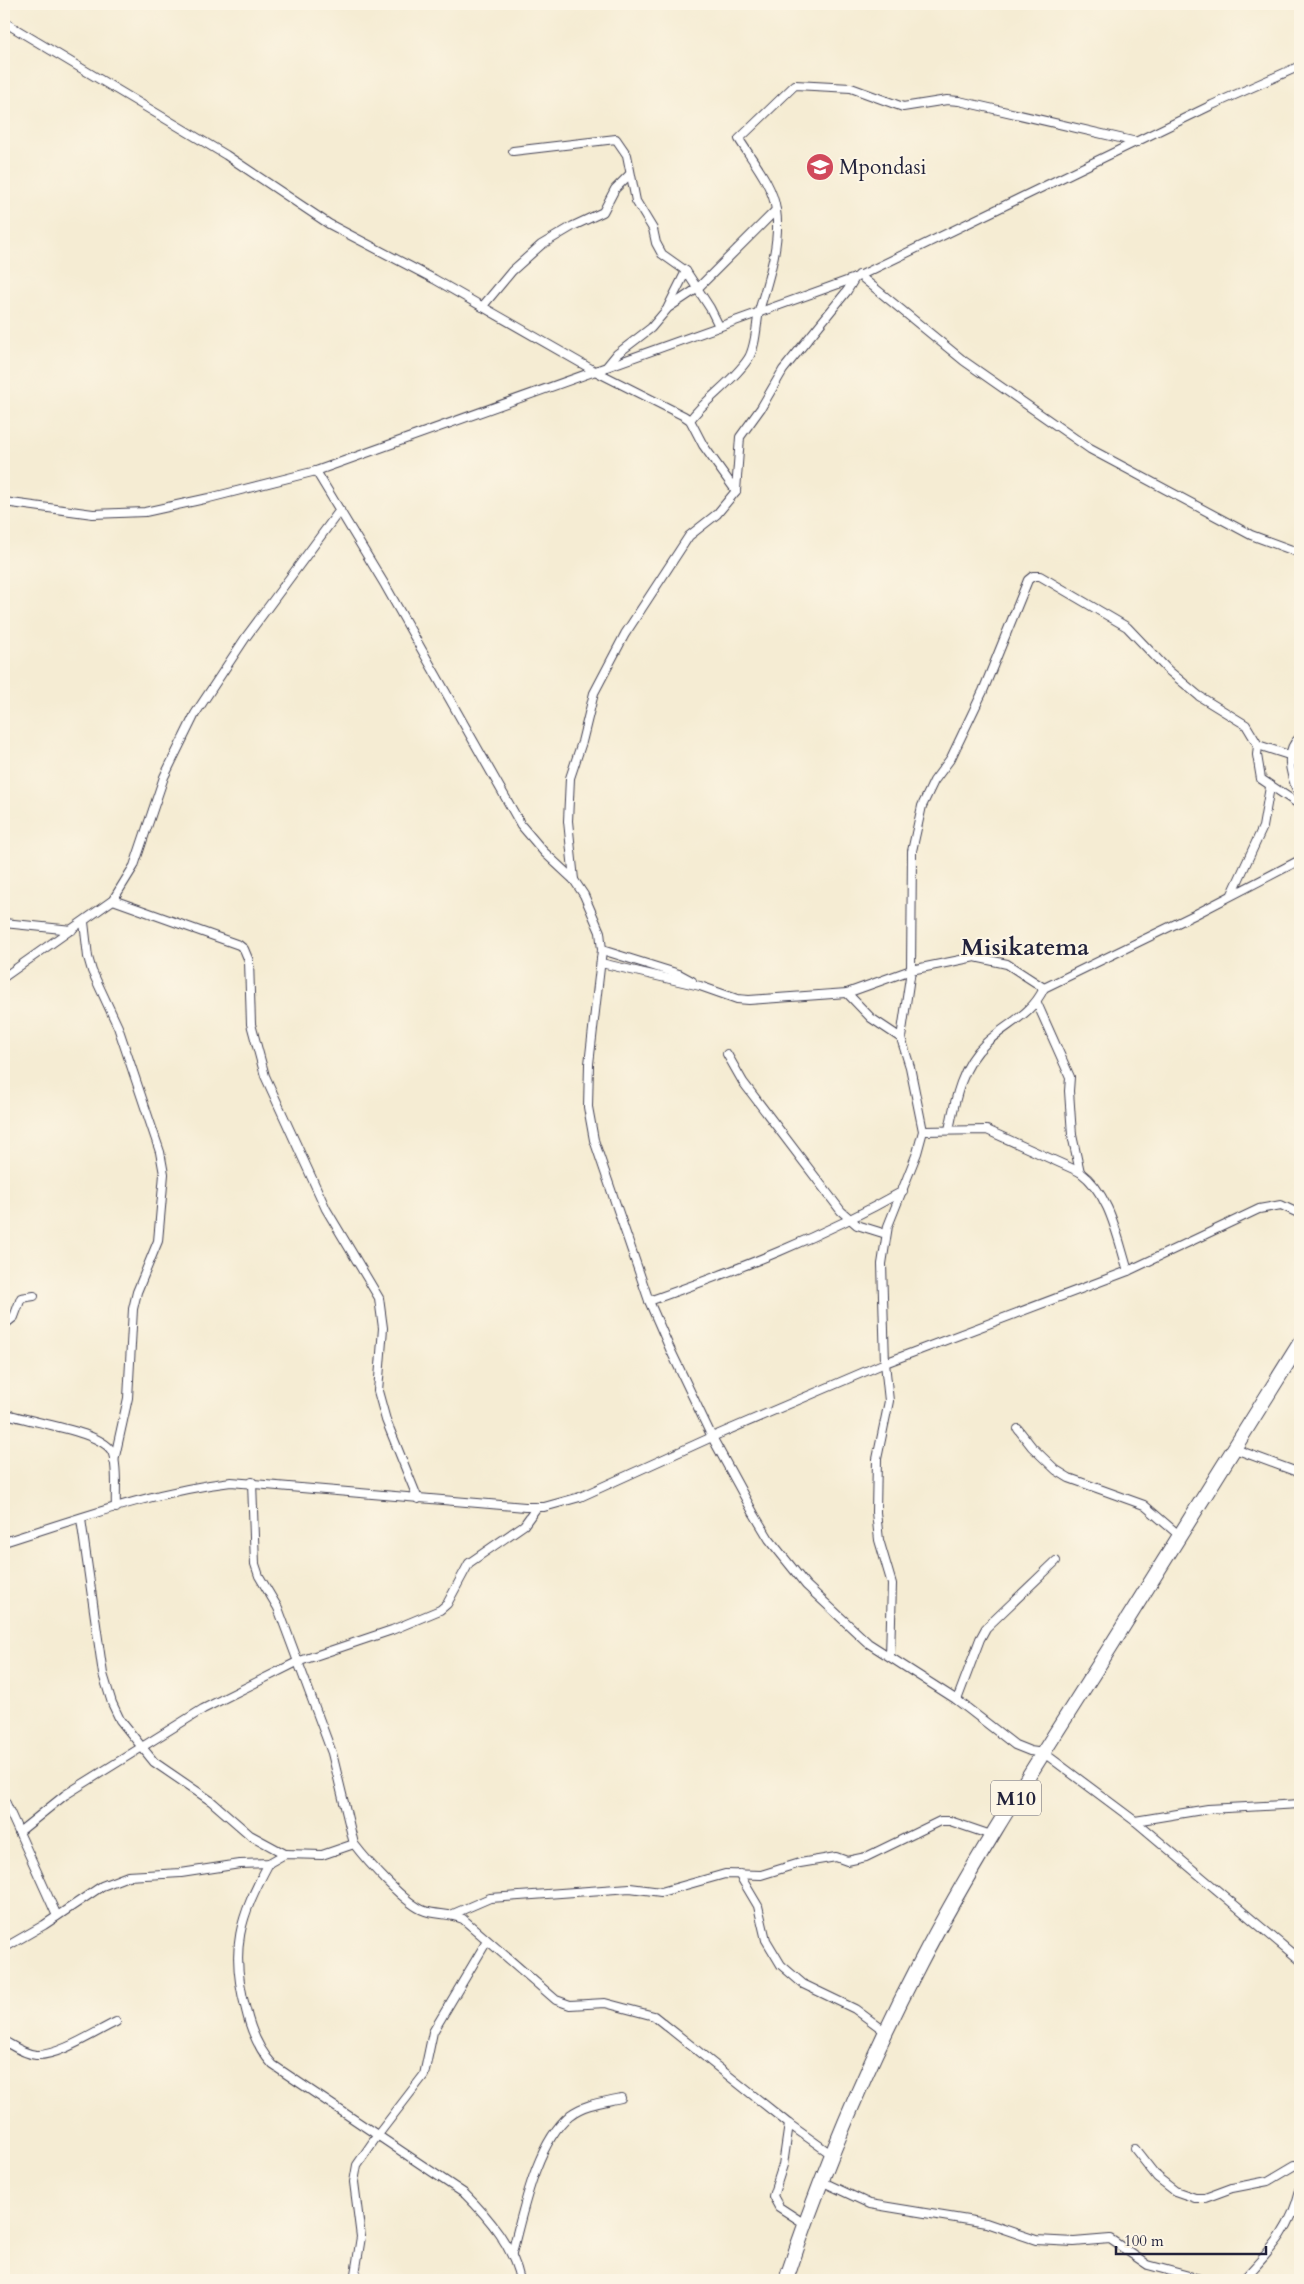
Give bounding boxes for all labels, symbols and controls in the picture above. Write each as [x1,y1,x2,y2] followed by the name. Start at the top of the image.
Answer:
[805,152,835,182] school or university icon: Mpondasi
[839,153,927,182] place label: Mpondasi
[961,931,1089,964] district label: Misikatema
[991,1780,1041,1816] road number: M10
[1116,2224,1266,2256] scale bar
[1124,2231,1164,2251] text: 100 m

